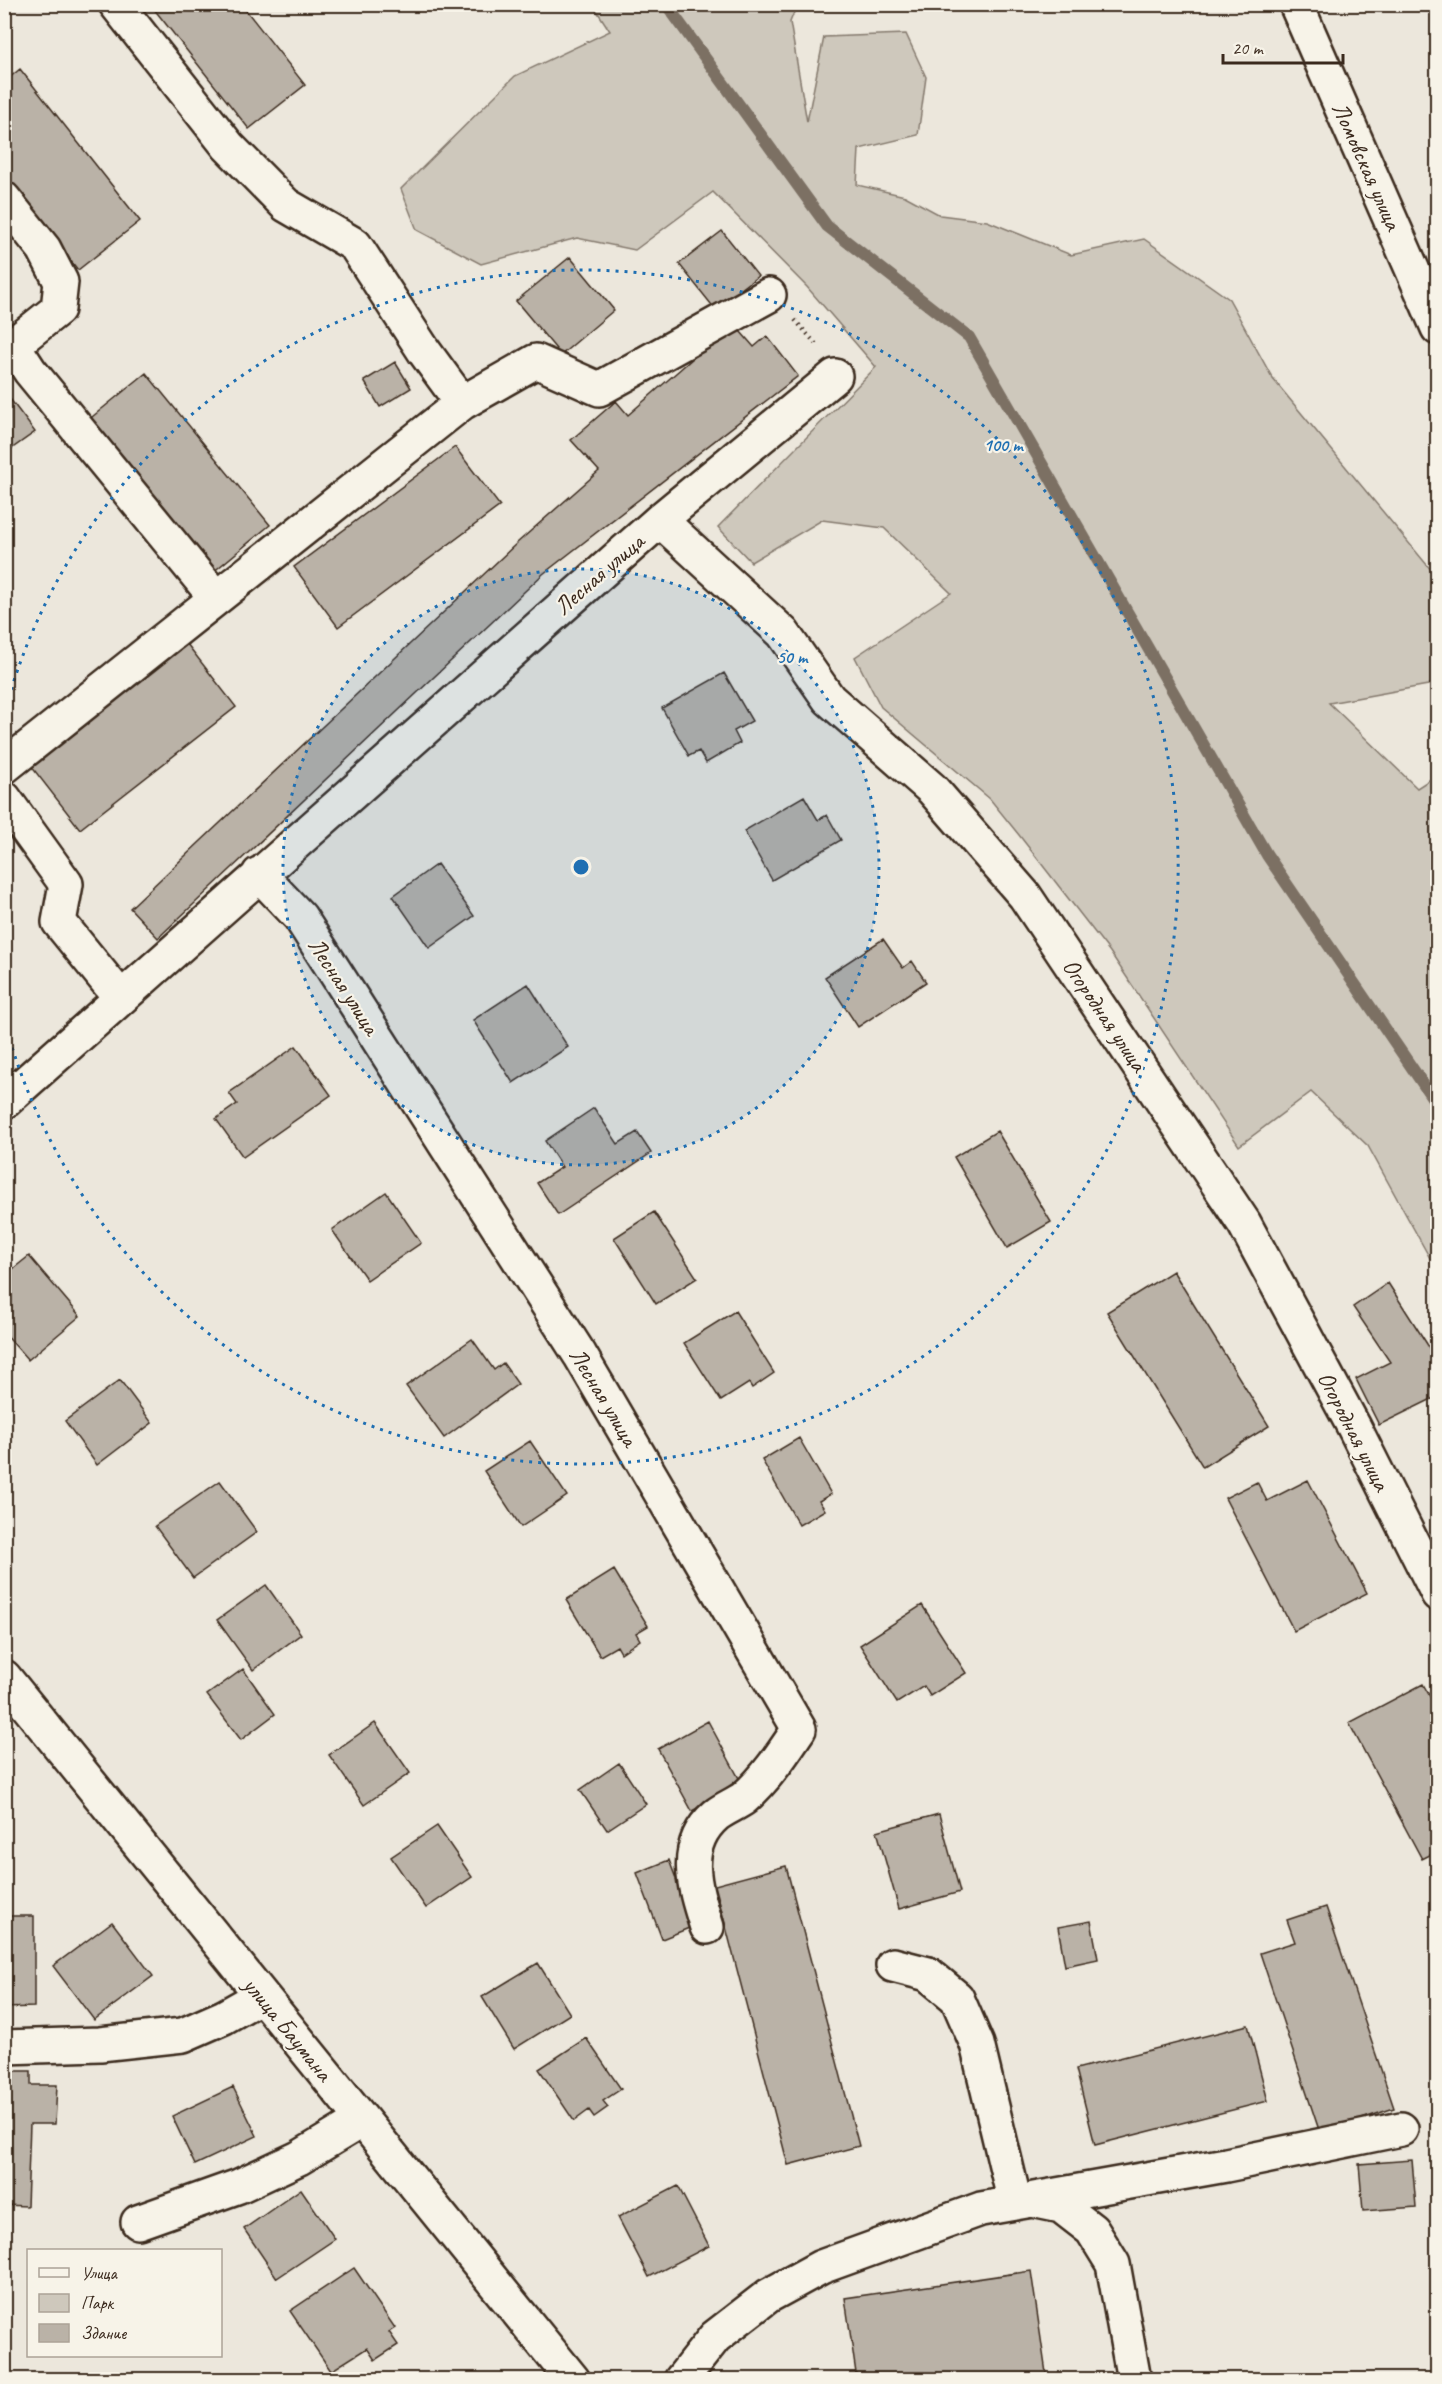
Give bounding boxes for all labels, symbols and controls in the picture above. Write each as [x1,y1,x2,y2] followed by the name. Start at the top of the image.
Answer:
[1223,27,1343,65] scale bar
[1232,37,1265,59] text: 20 m
[1325,97,1409,236] street label: Ломовская улица
[984,434,1024,456] text: 100 m
[548,525,652,621] street label: Лесная улица
[777,646,809,668] text: 50 m
[571,857,591,877] centre of rings
[302,932,388,1042] street label: Лесная улица
[1056,953,1155,1079] street label: Огородная улица
[563,1342,646,1454] street label: Лесная улица
[1311,1366,1398,1497] street label: Огородная улица
[236,1969,340,2088] street label: улица Баумана
[27,2249,222,2357] legend
[81,2262,118,2284] text: Улица
[81,2292,115,2314] text: Парк
[81,2322,127,2344] text: Здание

